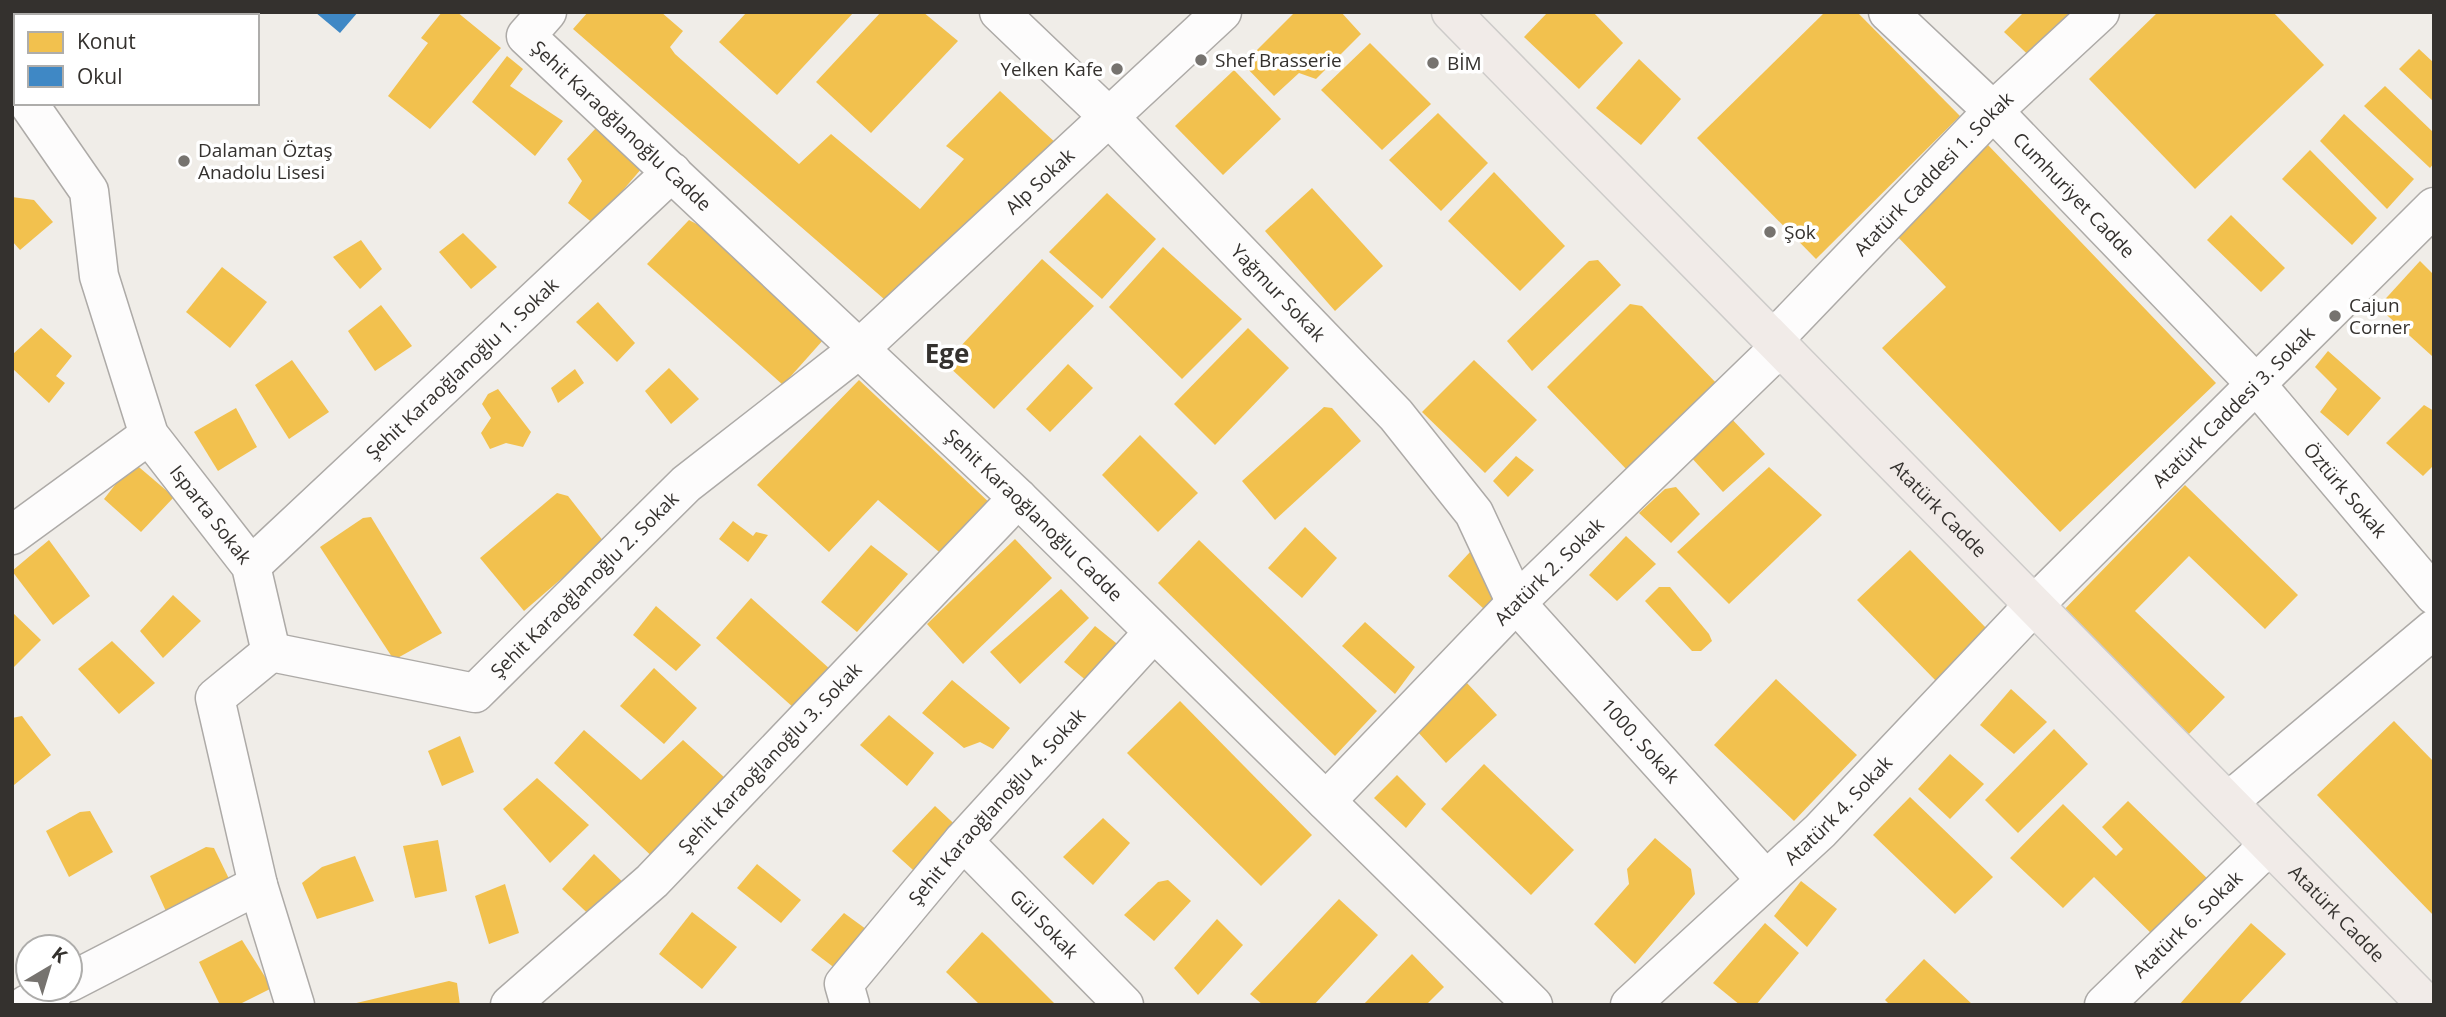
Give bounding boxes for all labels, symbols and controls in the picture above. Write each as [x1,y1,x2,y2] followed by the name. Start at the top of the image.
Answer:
[14,14,259,105] legend
[77,27,136,55] text: Konut
[526,35,717,217] street label: Şehit Karaoğlanoğlu Cadde
[1215,47,1342,73] place label: Shef Brasserie
[1447,50,1482,76] place label: BİM
[1193,52,1209,68] marker: Shef Brasserie
[1425,55,1441,71] marker: BİM
[1000,56,1103,82] place label: Yelken Kafe
[1109,61,1125,77] marker: Yelken Kafe
[77,62,123,90] text: Okul
[1848,86,2019,261] street label: Atatürk Caddesi 1. Sokak
[2007,126,2141,264] street label: Cumhuriyet Cadde
[198,137,333,185] place label: Dalaman Öztaş Anadolu Lisesi
[999,143,1080,220] street label: Alp Sokak
[176,153,192,169] marker: Dalaman Öztaş Anadolu Lisesi
[1784,219,1816,245] place label: Şok
[1762,224,1778,240] marker: Şok
[1225,238,1331,347] street label: Yağmur Sokak
[360,272,564,465] street label: Şehit Karaoğlanoğlu 1. Sokak
[2349,292,2410,340] place label: Cajun Corner
[2327,308,2343,324] marker: Cajun Corner
[2147,320,2320,493] street label: Atatürk Caddesi 3. Sokak
[925,335,969,371] district label: Ege
[939,423,1129,607] street label: Şehit Karaoğlanoğlu Cadde
[2298,437,2393,543] street label: Öztürk Sokak
[1885,454,1993,563] street label: Atatürk Cadde
[164,459,258,569] street label: Isparta Sokak
[485,486,684,684] street label: Şehit Karaoğlanoğlu 2. Sokak
[1488,512,1609,631] street label: Atatürk 2. Sokak
[672,657,867,859] street label: Şehit Karaoğlanoğlu 3. Sokak
[1595,693,1685,789] street label: 1000. Sokak
[902,703,1091,910] street label: Şehit Karaoğlanoğlu 4. Sokak
[1778,750,1898,871] street label: Atatürk 4. Sokak
[2283,859,2391,968] street label: Atatürk Cadde
[2127,865,2248,984] street label: Atatürk 6. Sokak
[1004,883,1084,964] street label: Gül Sokak
[14,933,84,1003] north arrow
[46,940,73,969] text: K

